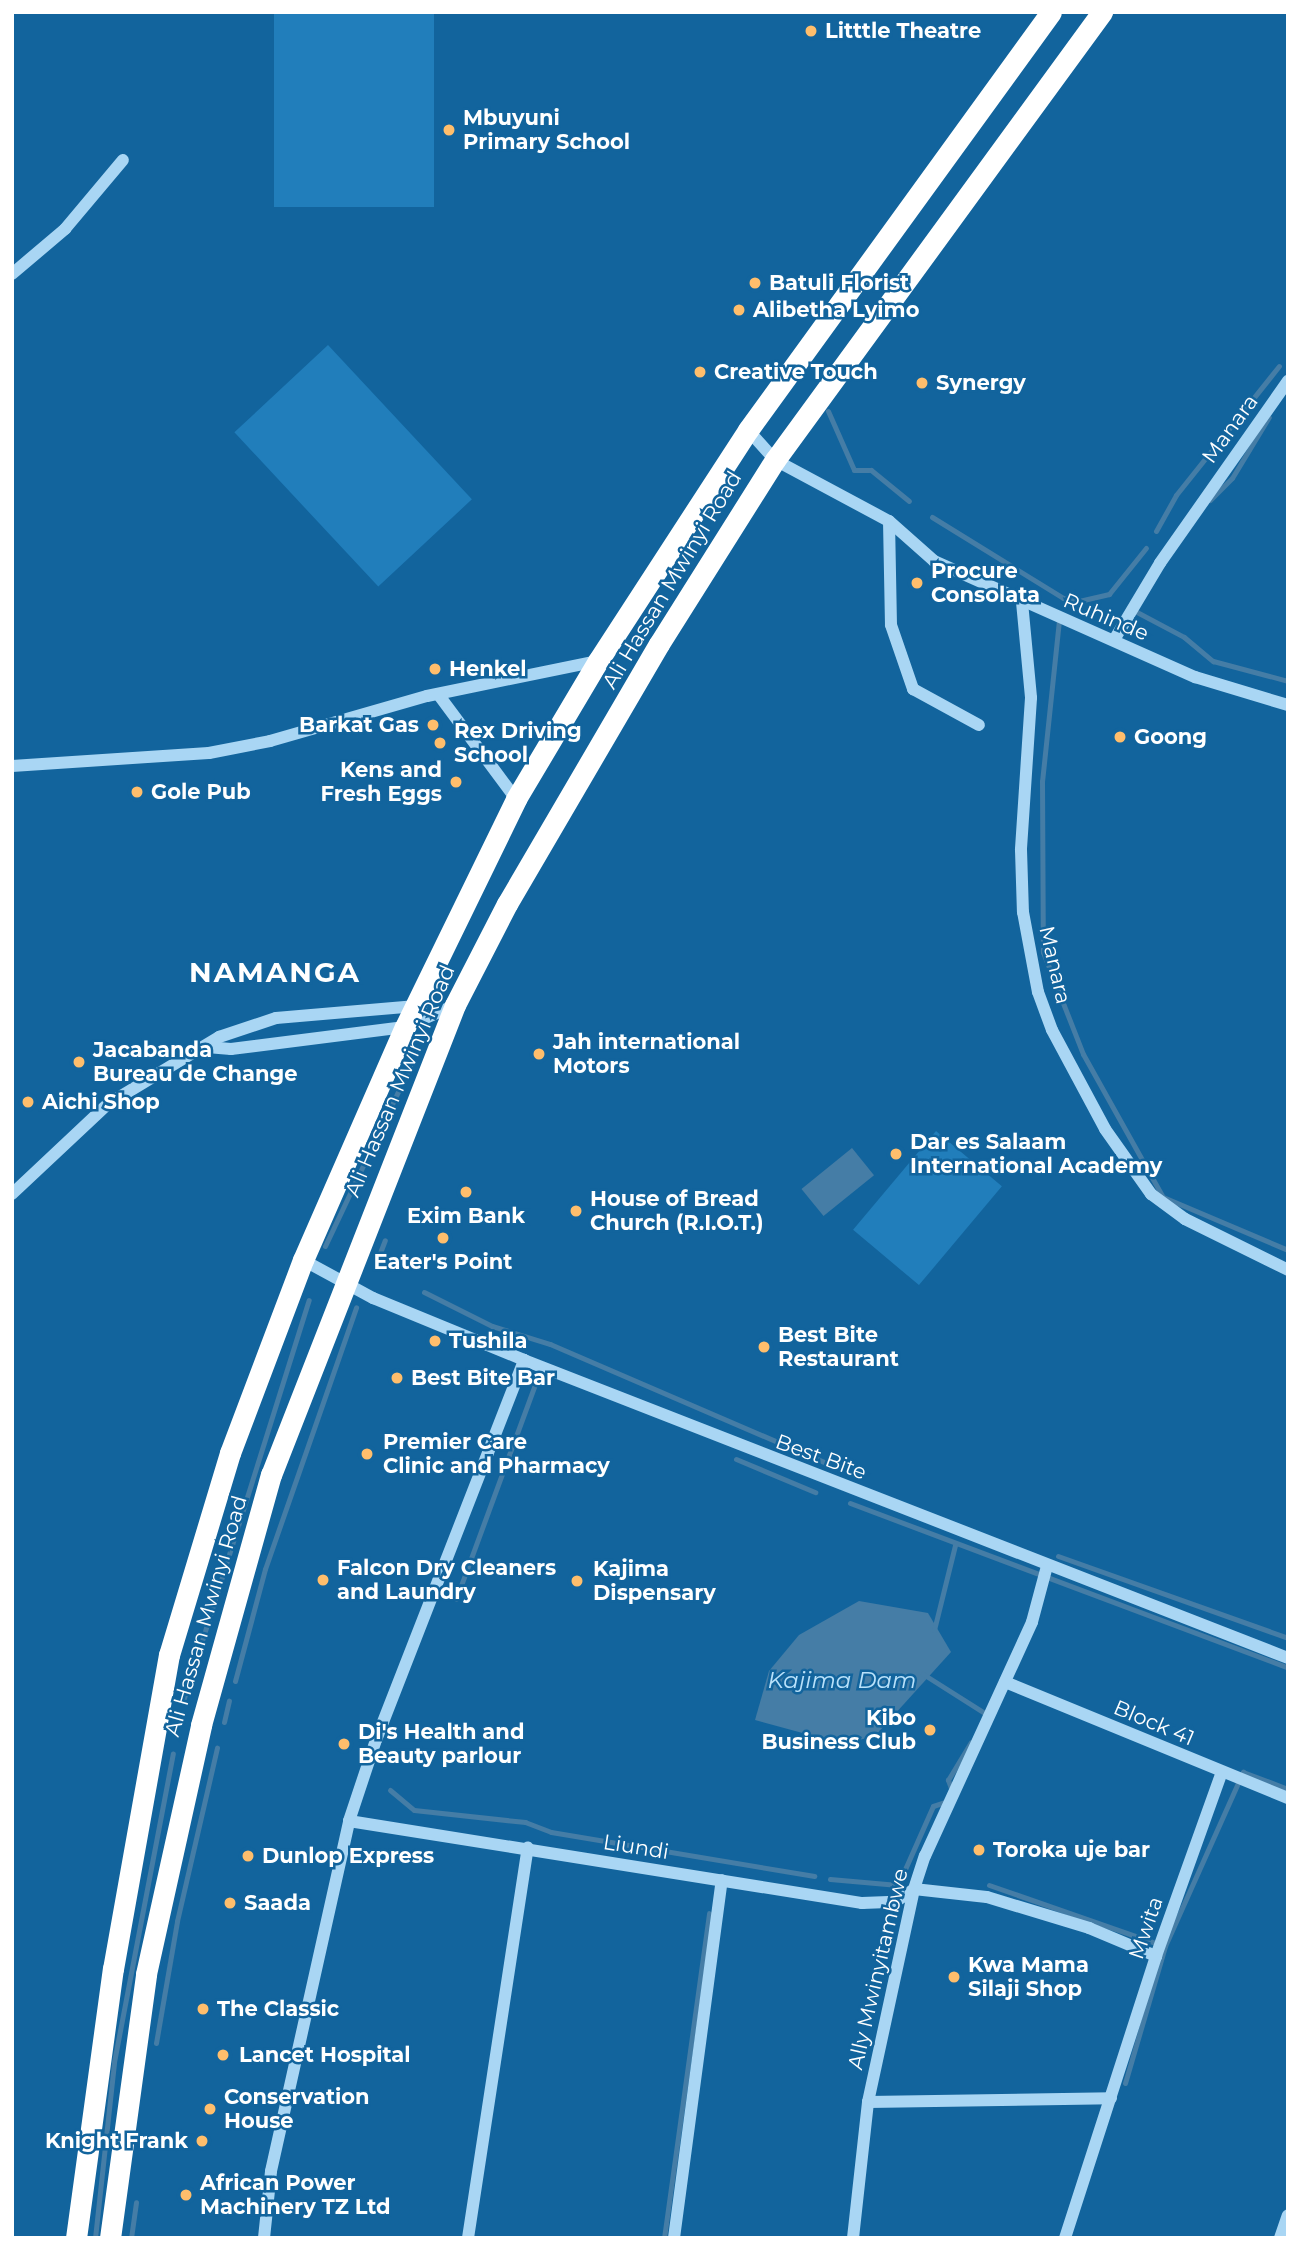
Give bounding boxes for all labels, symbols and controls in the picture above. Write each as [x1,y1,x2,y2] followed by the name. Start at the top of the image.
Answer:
[825,18,981,44] place label: Litttle Theatre
[803,23,819,39] marker: Litttle Theatre
[463,105,630,155] place label: Mbuyuni Primary School
[441,122,457,138] marker: Mbuyuni Primary School
[769,270,909,296] place label: Batuli Florist
[747,275,763,291] marker: Batuli Florist
[753,297,919,323] place label: Alibetha Lyimo
[731,302,747,318] marker: Alibetha Lyimo
[714,359,878,385] place label: Creative Touch
[692,364,708,380] marker: Creative Touch
[936,370,1026,396] place label: Synergy
[914,375,930,391] marker: Synergy
[1197,390,1263,468] street label: Manara
[597,467,747,693] street label: Ali Hassan Mwinyi Road
[931,558,1040,608] place label: Procure Consolata
[909,575,925,591] marker: Procure Consolata
[1060,588,1152,646] street label: Ruhinde
[449,656,527,682] place label: Henkel
[427,661,443,677] marker: Henkel
[299,712,419,738] place label: Barkat Gas
[425,717,441,733] marker: Barkat Gas
[454,718,582,768] place label: Rex Driving School
[1134,724,1207,750] place label: Goong
[1112,729,1128,745] marker: Goong
[432,735,448,751] marker: Rex Driving School
[320,757,442,807] place label: Kens and Fresh Eggs
[448,774,464,790] marker: Kens and Fresh Eggs
[151,779,251,805] place label: Gole Pub
[129,784,145,800] marker: Gole Pub
[1034,924,1076,1006] street label: Manara
[190,955,360,989] district label: NAMANGA
[340,961,460,1201] street label: Ali Hassan Mwinyi Road
[553,1029,740,1079] place label: Jah international Motors
[93,1037,298,1087] place label: Jacabanda Bureau de Change
[531,1046,547,1062] marker: Jah international Motors
[71,1054,87,1070] marker: Jacabanda Bureau de Change
[42,1089,160,1115] place label: Aichi Shop
[20,1094,36,1110] marker: Aichi Shop
[910,1129,1162,1179] place label: Dar es Salaam International Academy
[888,1146,904,1162] marker: Dar es Salaam International Academy
[458,1184,474,1200] marker: Exim Bank
[590,1186,764,1236] place label: House of Bread Church (R.I.O.T.)
[407,1203,525,1229] place label: Exim Bank
[568,1203,584,1219] marker: House of Bread Church (R.I.O.T.)
[435,1230,451,1246] marker: Eater's Point
[374,1249,512,1275] place label: Eater's Point
[778,1322,899,1372] place label: Best Bite Restaurant
[449,1328,527,1354] place label: Tushila
[427,1333,443,1349] marker: Tushila
[756,1339,772,1355] marker: Best Bite Restaurant
[411,1365,555,1391] place label: Best Bite Bar
[389,1370,405,1386] marker: Best Bite Bar
[383,1429,610,1479] place label: Premier Care Clinic and Pharmacy
[772,1429,870,1485] street label: Best Bite
[357,1444,377,1464] marker: Premier Care Clinic and Pharmacy
[160,1493,252,1739] street label: Ali Hassan Mwinyi Road
[337,1555,556,1605] place label: Falcon Dry Cleaners and Laundry
[593,1556,716,1606] place label: Kajima Dispensary
[567,1571,587,1591] marker: Kajima Dispensary
[315,1572,331,1588] marker: Falcon Dry Cleaners and Laundry
[768,1666,916,1694] water label: Kajima Dam
[1110,1695,1198,1751] street label: Block 41
[762,1705,916,1755] place label: Kibo Business Club
[358,1719,524,1769] place label: Di's Health and Beauty parlour
[922,1722,938,1738] marker: Kibo Business Club
[336,1736,352,1752] marker: Di's Health and Beauty parlour
[601,1829,671,1865] street label: Liundi
[993,1837,1150,1863] place label: Toroka uje bar
[971,1842,987,1858] marker: Toroka uje bar
[262,1843,434,1869] place label: Dunlop Express
[240,1848,256,1864] marker: Dunlop Express
[843,1866,913,2072] street label: Ally Mwinyitambwe
[244,1890,311,1916] place label: Saada
[1124,1893,1168,1963] street label: Mwita
[222,1895,238,1911] marker: Saada
[968,1952,1089,2002] place label: Kwa Mama Silaji Shop
[946,1969,962,1985] marker: Kwa Mama Silaji Shop
[217,1996,339,2022] place label: The Classic
[195,2001,211,2017] marker: The Classic
[239,2042,411,2068] place label: Lancet Hospital
[213,2045,233,2065] marker: Lancet Hospital
[224,2084,370,2134] place label: Conservation House
[202,2101,218,2117] marker: Conservation House
[45,2128,188,2154] place label: Knight Frank
[194,2133,210,2149] marker: Knight Frank
[200,2170,391,2220] place label: African Power Machinery TZ Ltd
[178,2187,194,2203] marker: African Power Machinery TZ Ltd

